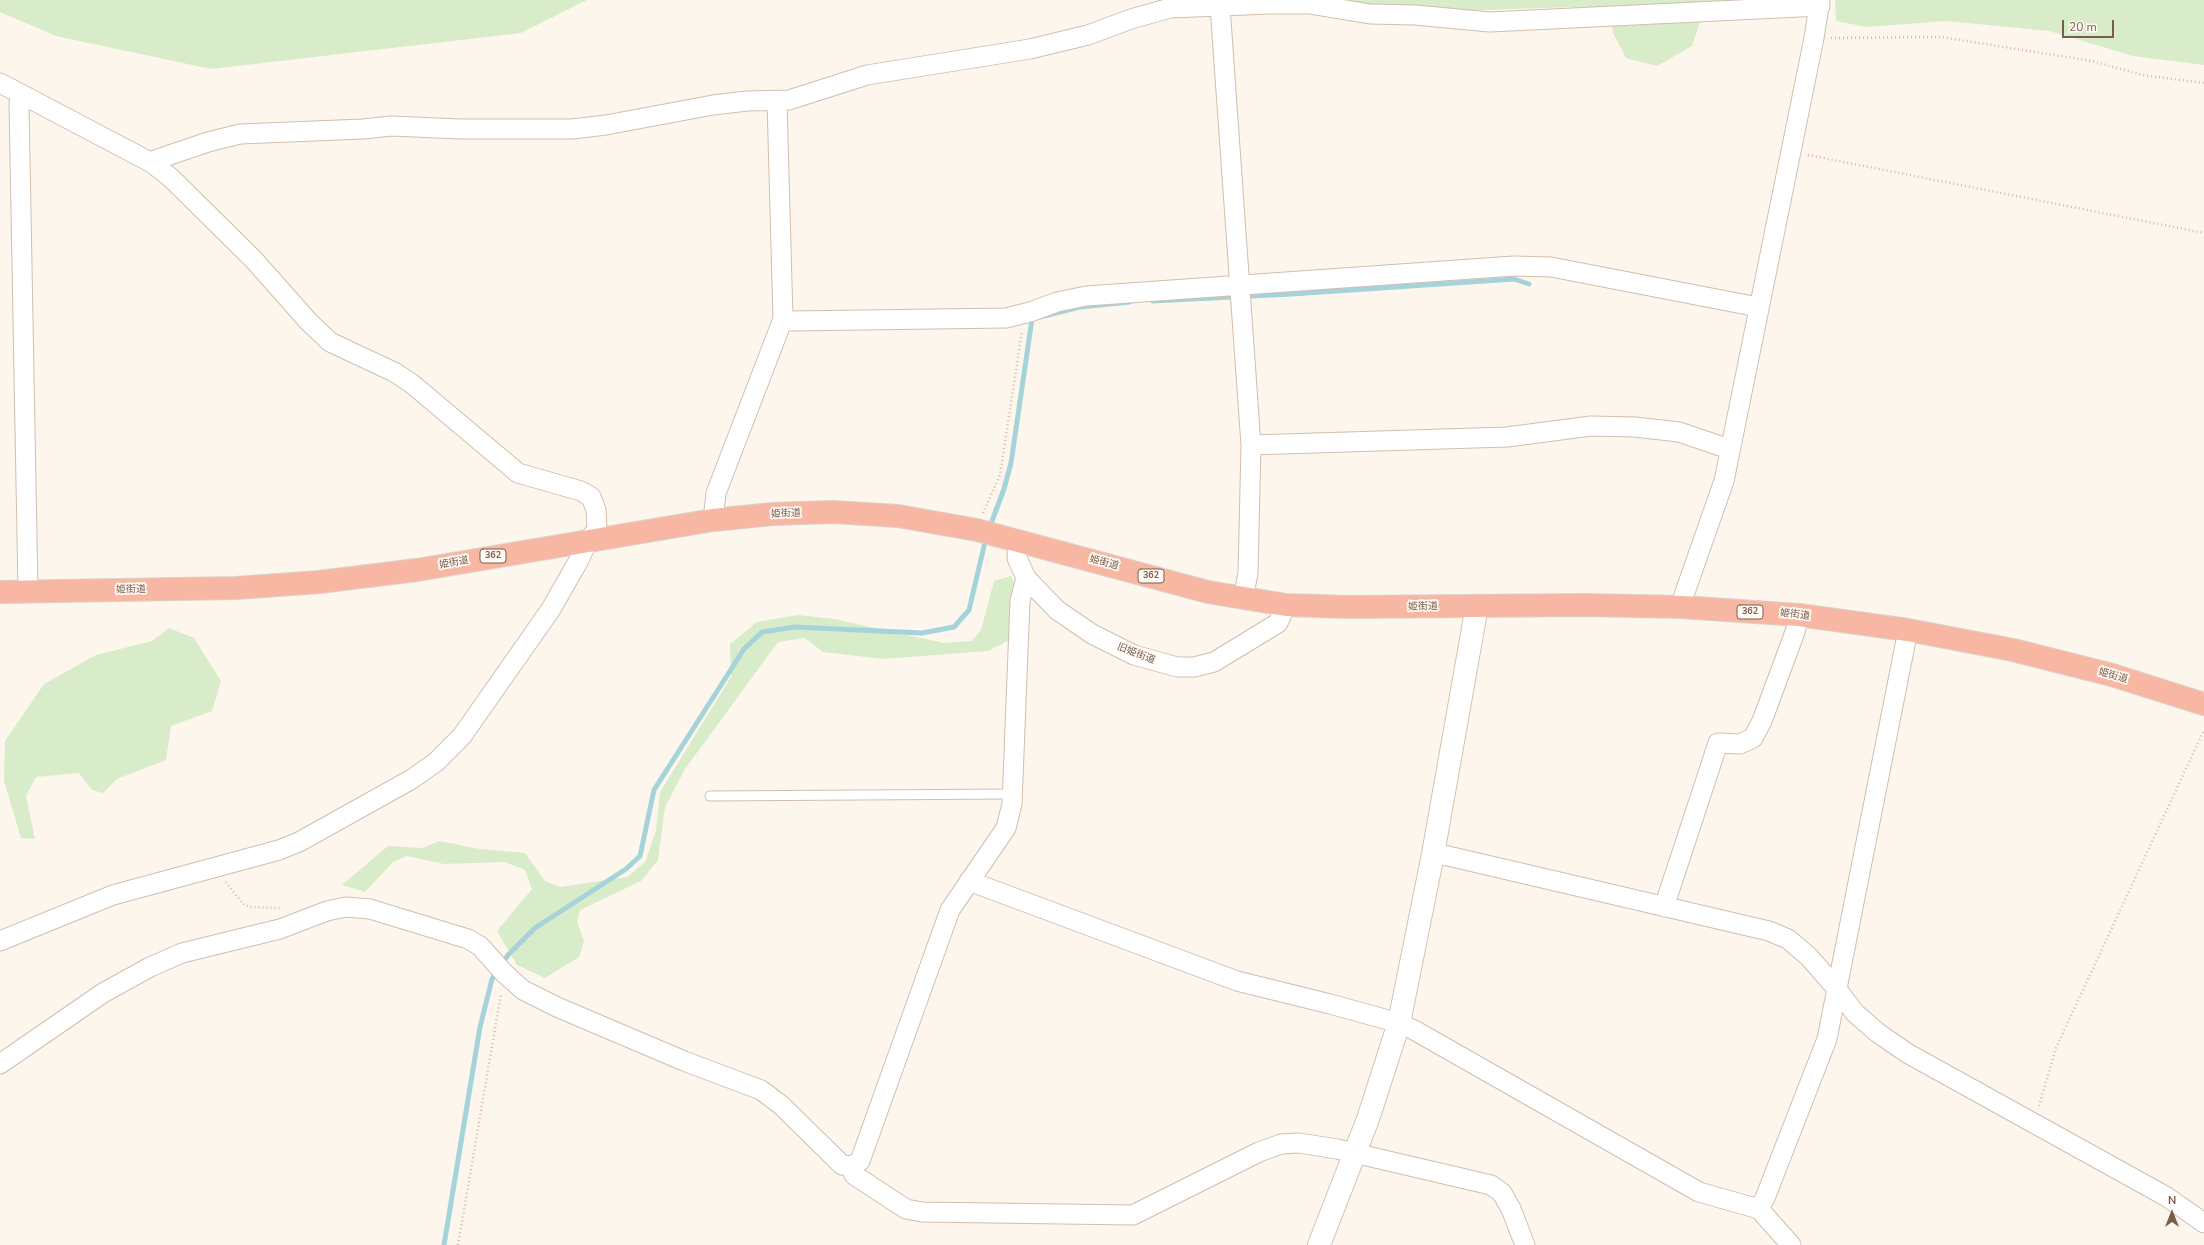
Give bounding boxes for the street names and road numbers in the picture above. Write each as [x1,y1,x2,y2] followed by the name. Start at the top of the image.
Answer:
[771,507,801,521] street label: 姫街道
[480,549,506,563] road number: 362
[1088,553,1120,573] street label: 姫街道
[438,554,470,572] street label: 姫街道
[1138,569,1164,583] road number: 362
[116,584,146,596] street label: 姫街道
[1408,601,1438,613] street label: 姫街道
[1737,605,1763,619] road number: 362
[1779,607,1811,623] street label: 姫街道
[1115,641,1157,667] street label: 旧姫街道
[2097,666,2129,686] street label: 姫街道

